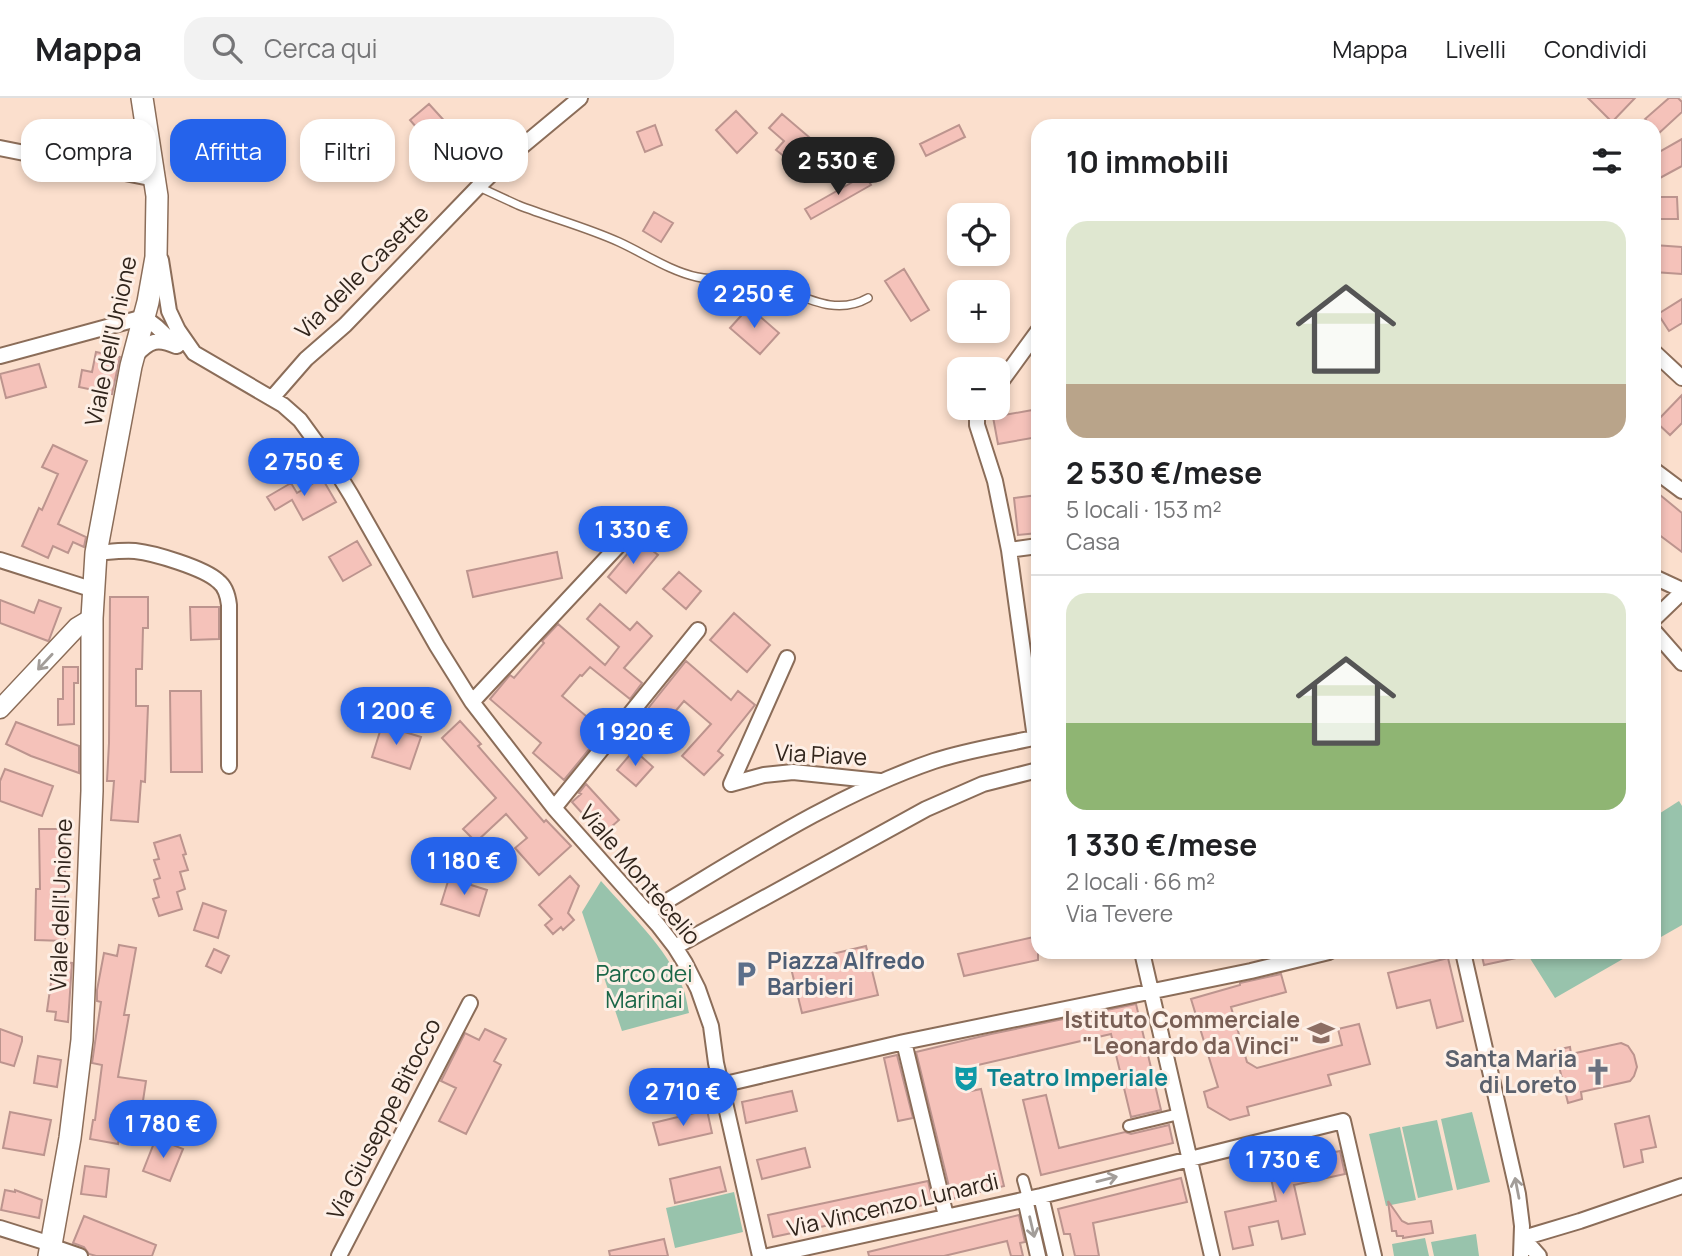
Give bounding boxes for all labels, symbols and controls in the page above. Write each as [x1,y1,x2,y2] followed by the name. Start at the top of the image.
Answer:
[184,17,674,80] search box
[35,26,142,71] text: Mappa
[208,29,246,67] icon: search
[264,30,378,66] text: Cerca qui
[1332,32,1408,65] text: Mappa
[1446,32,1506,65] text: Livelli
[1544,32,1647,65] text: Condividi
[21,119,156,182] chip: Compra
[170,119,286,182] chip: Affitta
[300,119,395,182] chip: Filtri
[409,119,528,182] chip: Nuovo
[773,138,903,197] pin: 2 530 €
[1066,141,1229,182] text: 10 immobili
[1588,142,1626,180] icon: filters
[798,144,878,176] text: 2 530 €
[287,197,435,345] street label: Via delle Casette
[947,203,1010,420] map controls
[947,203,1010,266] button: locate
[76,253,144,429] street label: Viale dell'Unione
[1283,266,1409,392] icon: home
[689,271,819,330] pin: 2 250 €
[714,277,794,309] text: 2 250 €
[947,280,1010,343] button: +
[947,357,1010,420] button: −
[239,438,369,498] pin: 2 750 €
[264,445,344,477] text: 2 750 €
[1066,452,1262,493] text: 2 530 €/mese
[1066,493,1222,525] text: 5 locali · 153 m²
[568,506,698,566] pin: 1 330 €
[595,513,671,545] text: 1 330 €
[1066,525,1120,557] text: Casa
[1283,638,1409,764] icon: home
[36,654,53,671] one-way arrow
[331,688,461,747] pin: 1 200 €
[357,694,435,726] text: 1 200 €
[570,708,700,768] pin: 1 920 €
[596,715,674,747] text: 1 920 €
[774,736,868,772] street label: Via Piave
[573,797,709,951] street label: Viale Montecelio
[41,818,79,992] street label: Viale dell'Unione
[1066,824,1257,865] text: 1 330 €/mese
[399,838,529,897] pin: 1 180 €
[427,844,501,876] text: 1 180 €
[1066,865,1215,897] text: 2 locali · 66 m²
[1066,897,1173,929] text: Via Tevere
[767,944,925,1002] place label: Piazza Alfredo Barbieri
[595,957,693,1015] park label: Parco dei Marinai
[731,959,761,989] parking icon: Piazza Alfredo Barbieri
[1064,1003,1300,1061] place label: Istituto Commerciale "Leonardo da Vinci"
[318,1012,448,1225] street label: Via Giuseppe Bitocco
[1306,1018,1336,1048] school or university icon: Istituto Commerciale "Leonardo da Vinci"
[1445,1042,1577,1100] place label: Santa Maria di Loreto
[1583,1057,1613,1087] church icon: Santa Maria di Loreto
[987,1061,1168,1093] place label: Teatro Imperiale
[951,1063,981,1093] theatre icon: Teatro Imperiale
[618,1068,748,1128] pin: 2 710 €
[645,1075,721,1107] text: 2 710 €
[98,1100,228,1160] pin: 1 780 €
[125,1107,201,1139] text: 1 780 €
[1218,1136,1348,1196] pin: 1 730 €
[1245,1143,1321,1175] text: 1 730 €
[784,1164,1002,1244] street label: Via Vincenzo Lunardi
[1095,1172,1118,1185] one-way arrow
[1510,1177,1523,1200] one-way arrow
[1026,1215,1039,1238] one-way arrow

